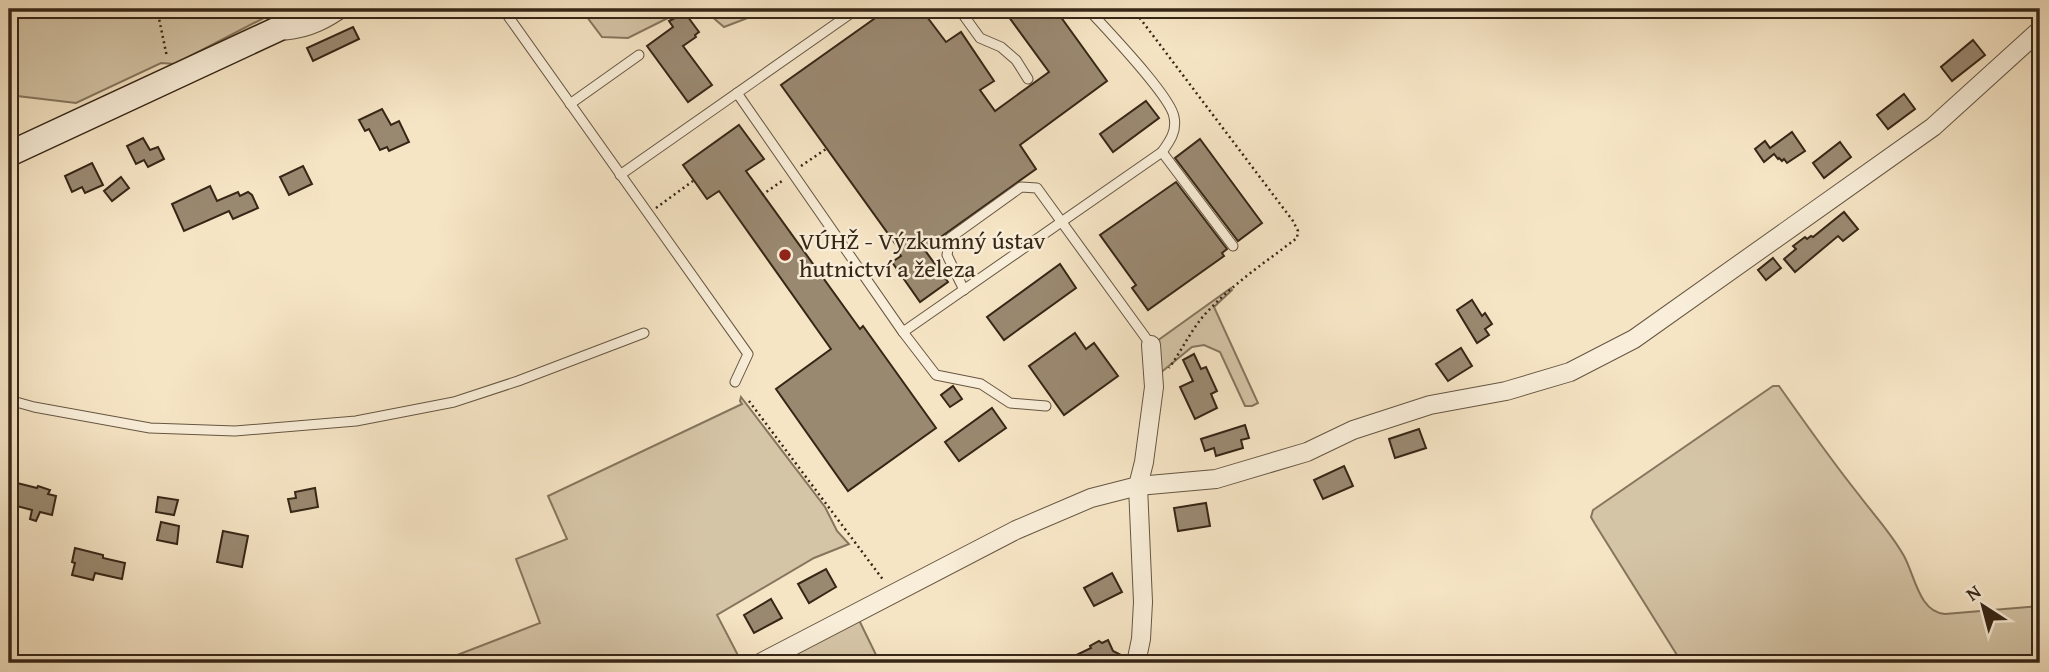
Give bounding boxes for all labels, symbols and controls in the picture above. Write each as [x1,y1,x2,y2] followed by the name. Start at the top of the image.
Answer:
[799,223,1046,286] place label: VÚHŽ - Výzkumný ústav hutnictví a železa
[777,247,793,263] marker: VÚHŽ - Výzkumný ústav hutnictví a železa
[1948,570,2018,640] north arrow
[1960,577,1987,607] text: N

